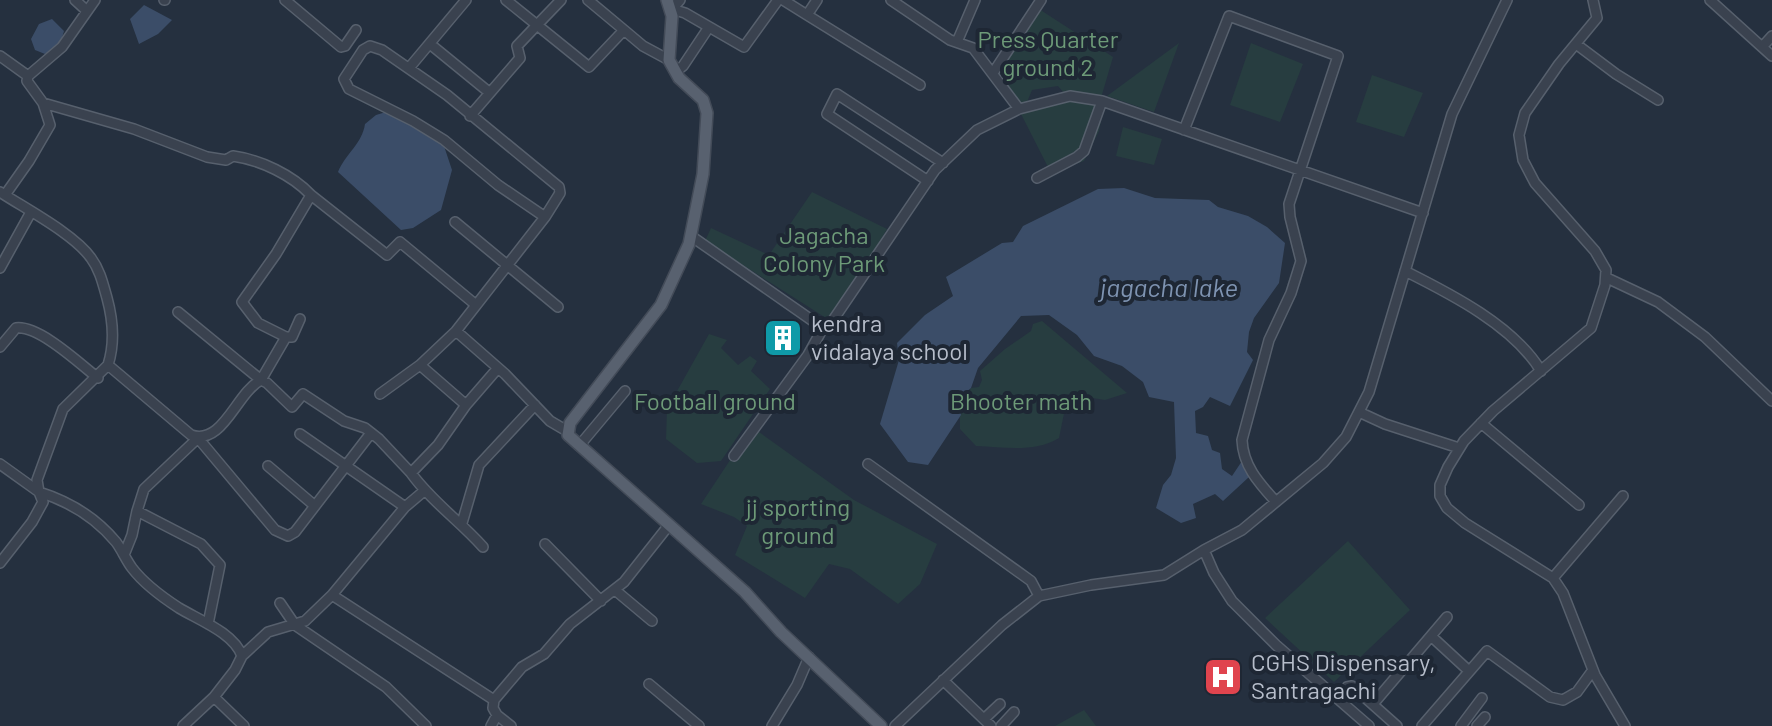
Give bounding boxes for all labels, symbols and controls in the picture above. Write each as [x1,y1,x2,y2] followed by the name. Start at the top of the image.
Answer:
[978,24,1119,81] park label: Press Quarter ground 2
[763,220,885,277] park label: Jagacha Colony Park
[1097,271,1238,302] water label: jagacha lake
[811,308,968,365] place label: kendra vidalaya school
[762,317,804,359] building icon: kendra vidalaya school
[634,386,796,415] park label: Football ground
[950,386,1092,415] park label: Bhooter math
[745,492,850,549] park label: jj sporting ground
[1251,647,1436,704] place label: CGHS Dispensary, Santragachi
[1202,656,1244,698] hospital icon: CGHS Dispensary, Santragachi

